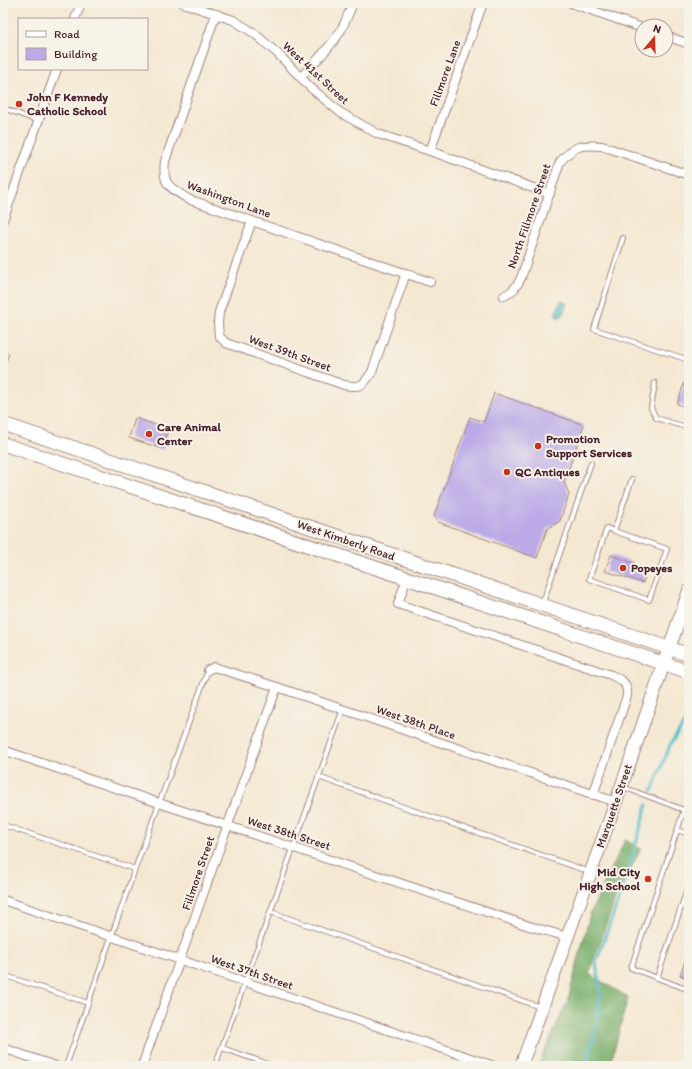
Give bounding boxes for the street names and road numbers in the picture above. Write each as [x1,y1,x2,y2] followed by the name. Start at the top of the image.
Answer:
[426,37,464,108] street label: Fillmore Lane
[280,39,352,108] street label: West 41st Street
[504,161,554,270] street label: North Fillmore Street
[185,177,273,221] street label: Washington Lane
[247,332,333,375] street label: West 39th Street
[295,517,397,564] street label: West Kimberly Road
[375,702,458,742] street label: West 38th Place
[593,762,635,850] street label: Marquette Street
[246,813,333,853] street label: West 38th Street
[179,834,217,912] street label: Fillmore Street
[209,951,295,993] street label: West 37th Street

